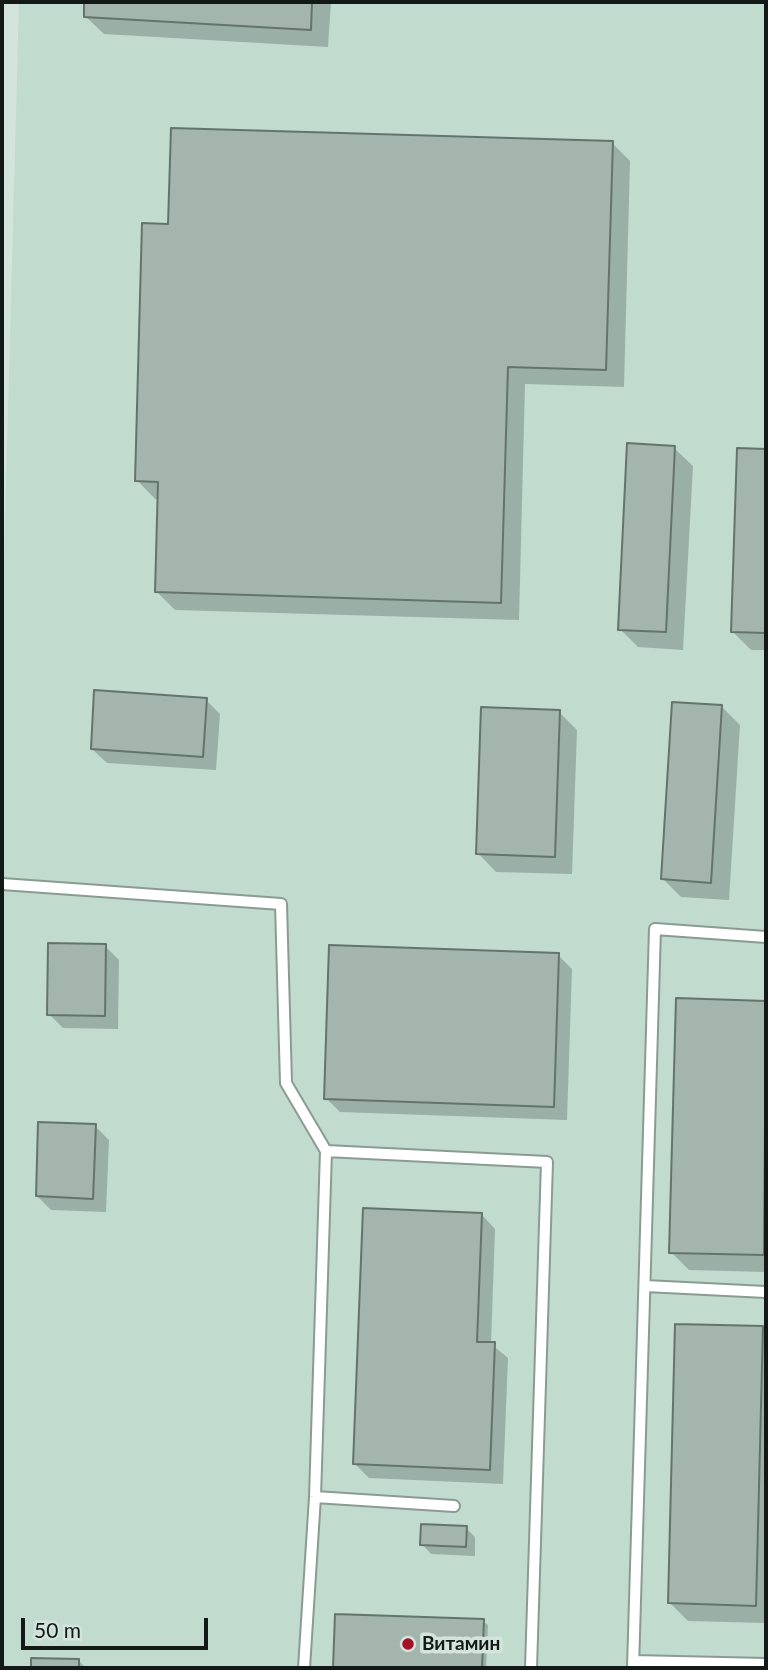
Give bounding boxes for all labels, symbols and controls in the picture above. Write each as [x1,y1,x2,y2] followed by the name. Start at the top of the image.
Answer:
[24,1604,212,1648] scale bar
[34,1617,81,1642] text: 50 m
[422,1633,500,1655] place label: Витамин
[400,1636,416,1652] marker: Витамин

